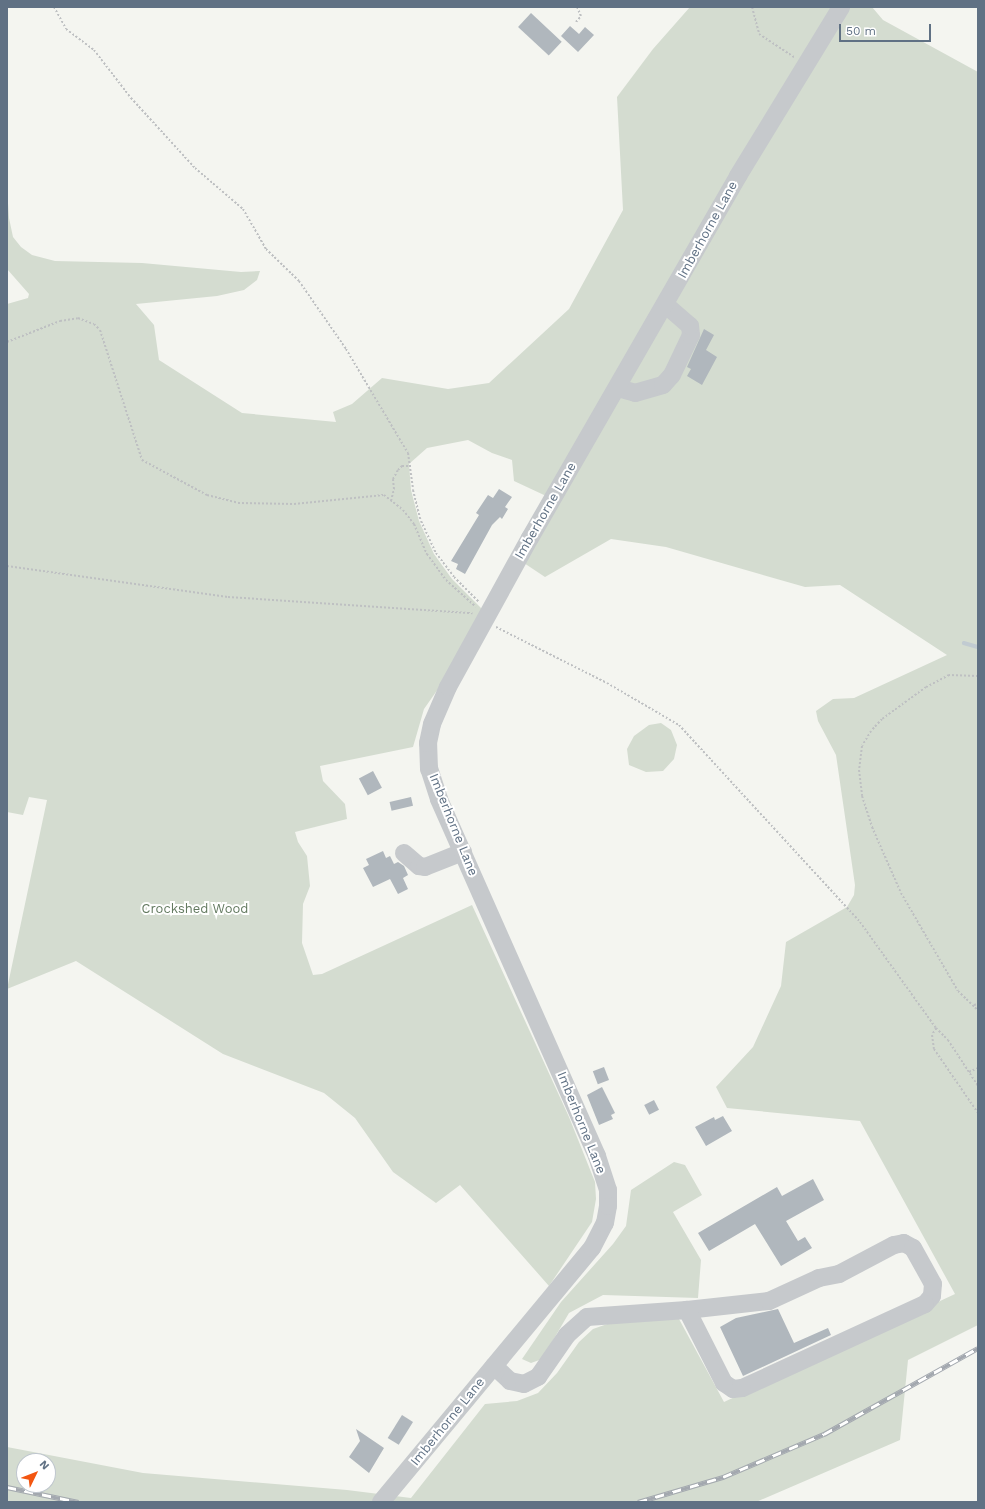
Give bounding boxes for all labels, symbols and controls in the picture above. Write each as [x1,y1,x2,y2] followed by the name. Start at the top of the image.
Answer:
[841,16,933,42] scale bar
[846,24,876,38] text: 50 m
[675,179,741,281] street label: Imberhorne Lane
[512,460,580,562] street label: Imberhorne Lane
[425,772,481,878] street label: Imberhorne Lane
[141,901,249,917] park label: Crockshed Wood
[553,1070,609,1176] street label: Imberhorne Lane
[408,1375,488,1469] street label: Imberhorne Lane
[16,1453,56,1493] north arrow
[37,1458,52,1473] text: N

